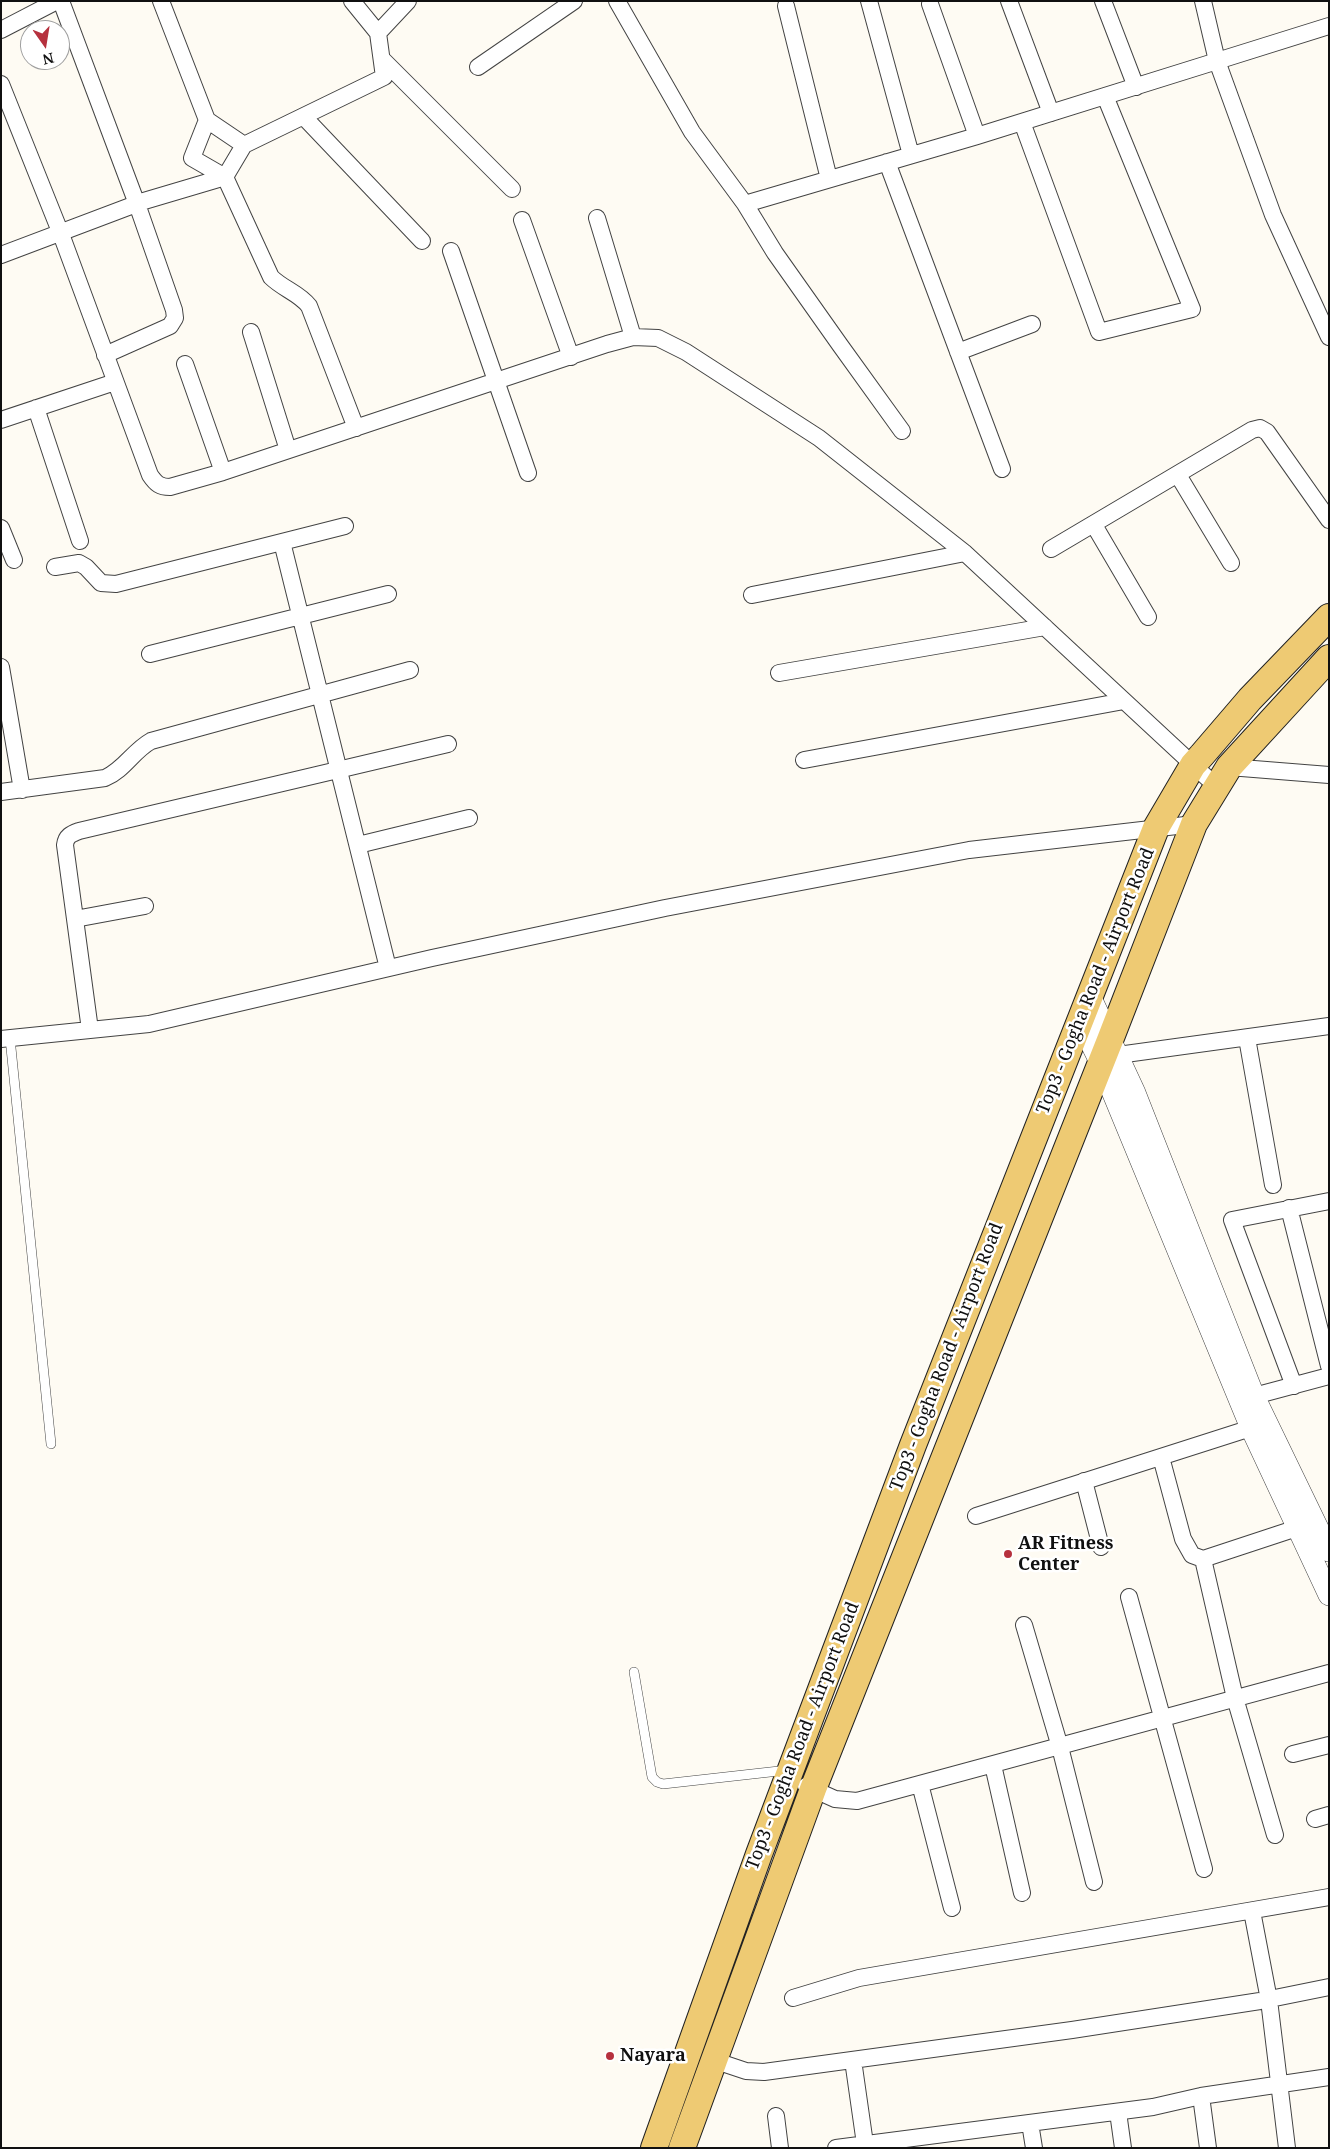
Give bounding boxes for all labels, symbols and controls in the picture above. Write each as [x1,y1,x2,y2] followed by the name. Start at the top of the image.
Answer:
[20,20,70,70] north arrow
[41,49,56,70] text: N
[1033,845,1159,1117] street label: Top3 - Gogha Road - Airport Road
[886,1220,1008,1494] street label: Top3 - Gogha Road - Airport Road
[1018,1533,1113,1576] place label: AR Fitness Center
[1002,1548,1014,1560] marker: AR Fitness Center
[742,1599,864,1873] street label: Top3 - Gogha Road - Airport Road
[620,2045,686,2067] place label: Nayara
[604,2050,616,2062] marker: Nayara

